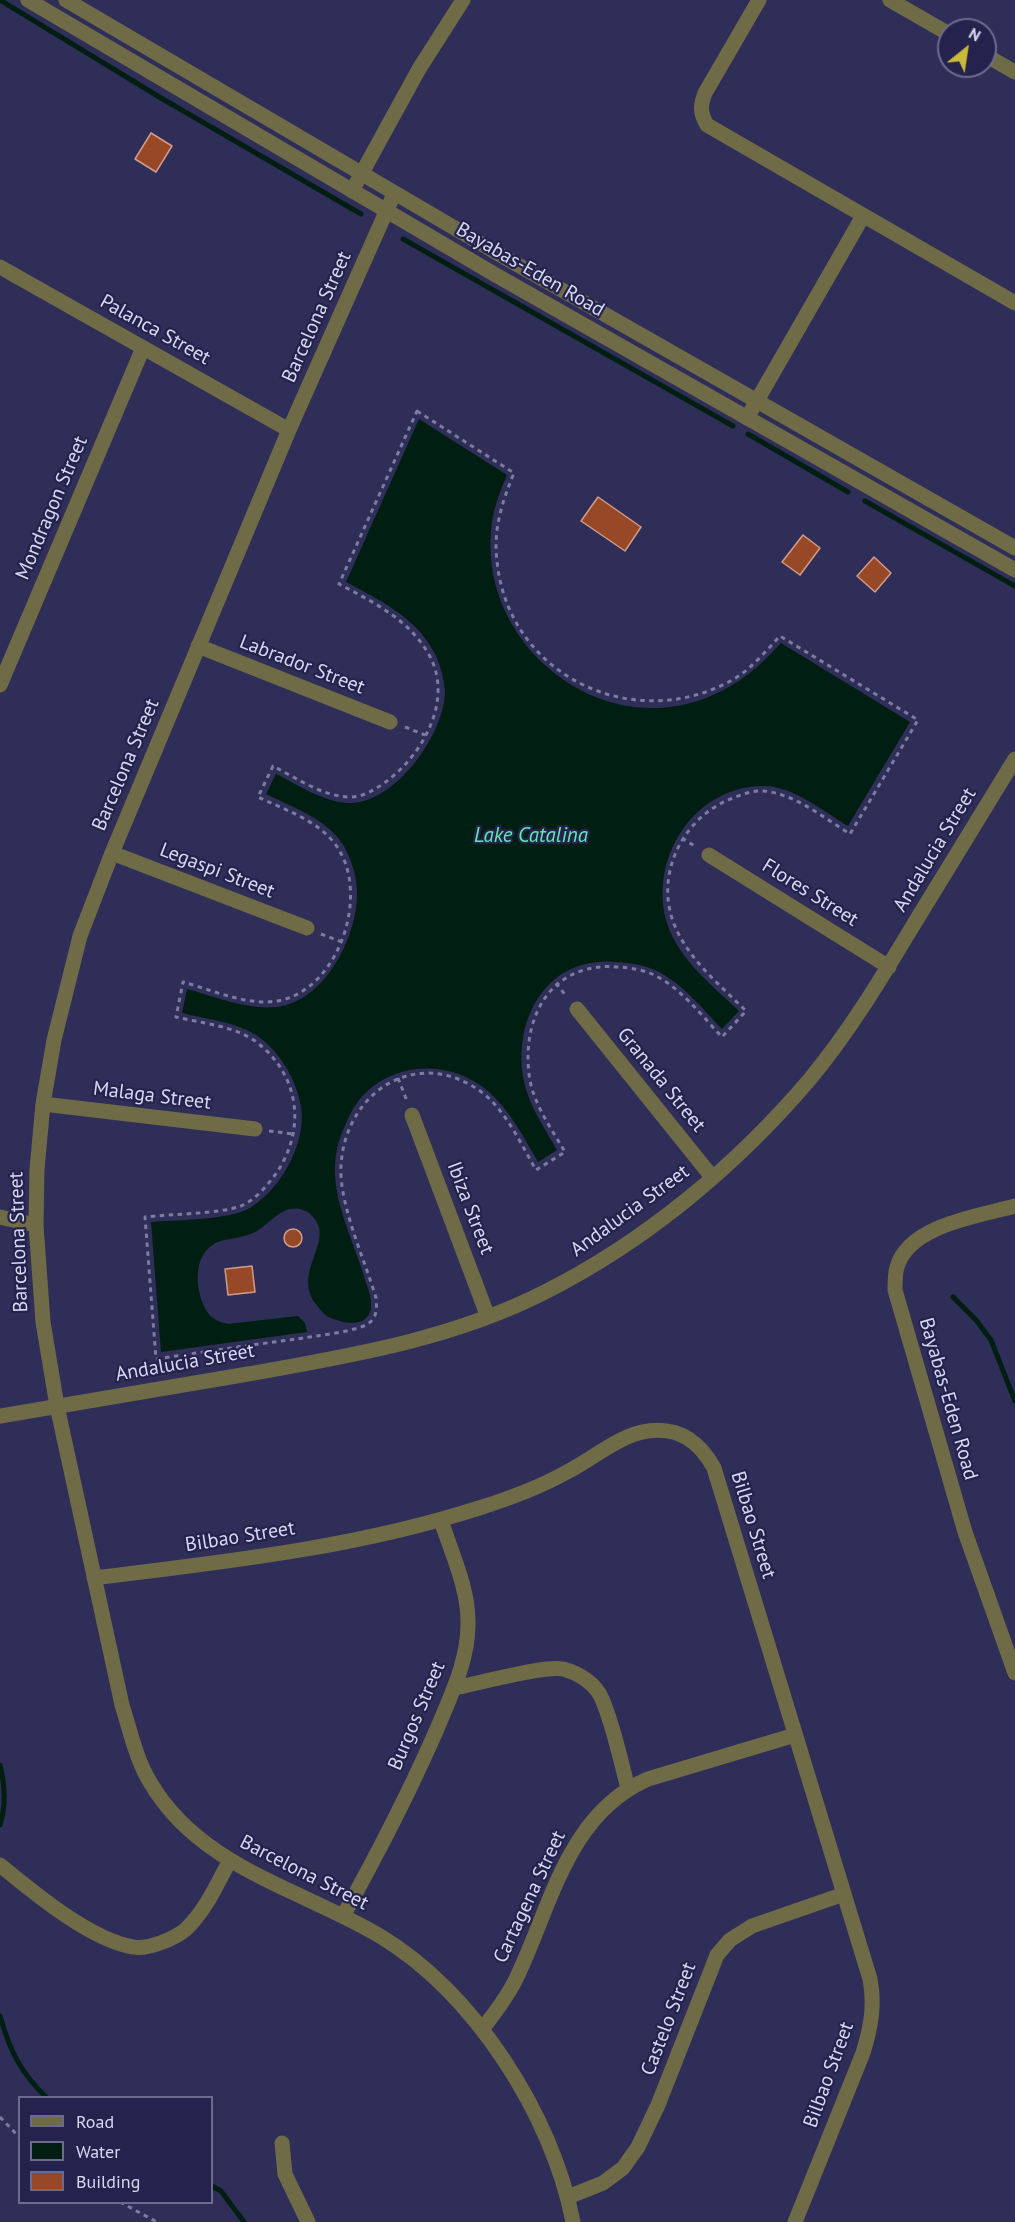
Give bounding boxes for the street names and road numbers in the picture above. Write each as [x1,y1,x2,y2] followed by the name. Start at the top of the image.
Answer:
[451,218,609,322] street label: Bayabas-Eden Road
[277,248,357,386] street label: Barcelona Street
[96,290,214,370] street label: Palanca Street
[11,433,93,583] street label: Mondragon Street
[236,630,368,700] street label: Labrador Street
[87,695,165,835] street label: Barcelona Street
[888,784,982,916] street label: Andalucia Street
[156,838,278,904] street label: Legaspi Street
[758,854,862,932] street label: Flores Street
[612,1023,710,1137] street label: Granada Street
[92,1077,212,1115] street label: Malaga Street
[441,1158,499,1258] street label: Ibiza Street
[566,1160,694,1262] street label: Andalucia Street
[5,1171,33,1313] street label: Barcelona Street
[913,1315,983,1483] street label: Bayabas-Eden Road
[114,1339,256,1387] street label: Andalucia Street
[725,1469,781,1581] street label: Bilbao Street
[183,1516,297,1558] street label: Bilbao Street
[383,1658,451,1774] street label: Burgos Street
[489,1827,571,1967] street label: Cartagena Street
[236,1830,372,1916] street label: Barcelona Street
[636,1959,702,2079] street label: Castelo Street
[799,2019,859,2131] street label: Bilbao Street

